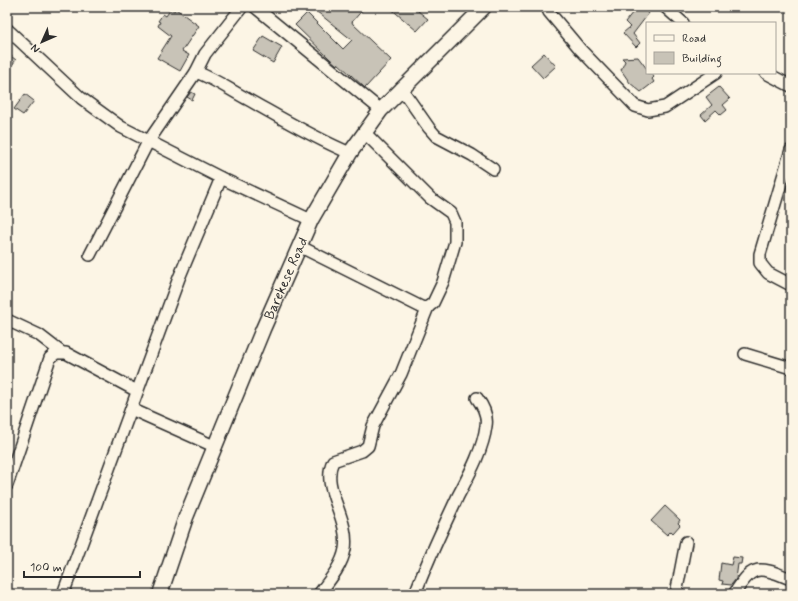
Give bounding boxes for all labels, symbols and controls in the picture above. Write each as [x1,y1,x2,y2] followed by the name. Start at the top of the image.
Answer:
[22,22,62,62] north arrow
[646,22,776,74] legend
[682,31,706,47] text: Road
[28,41,43,56] text: N
[682,51,722,68] text: Building
[260,235,312,322] street label: Barekese Road
[24,553,140,579] scale bar
[30,560,62,576] text: 100 m

